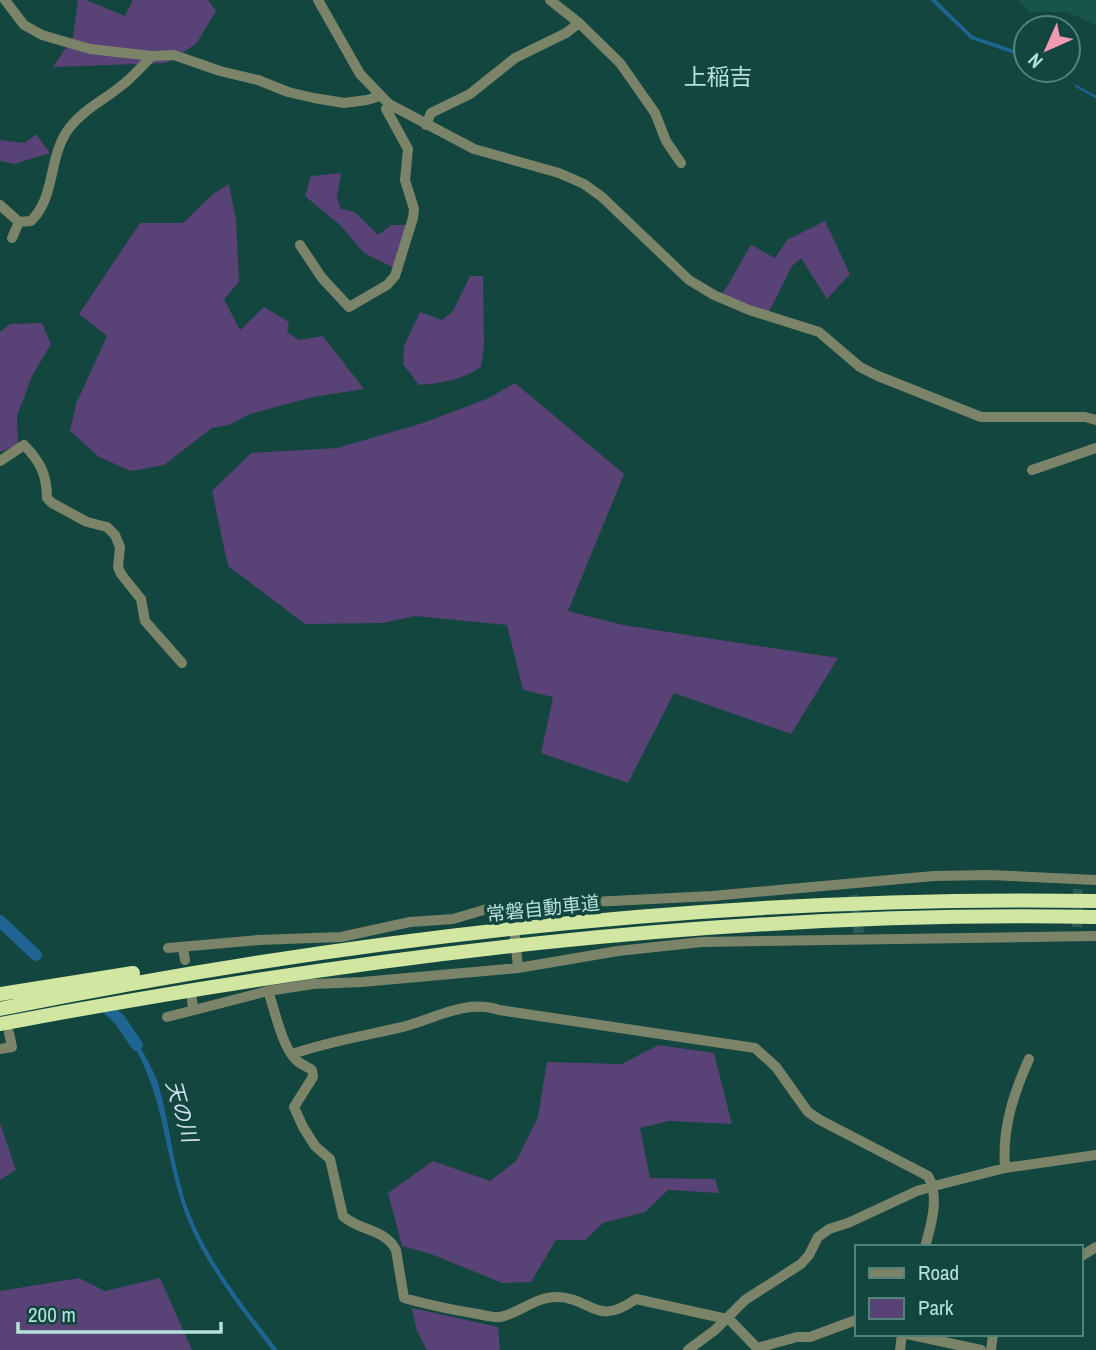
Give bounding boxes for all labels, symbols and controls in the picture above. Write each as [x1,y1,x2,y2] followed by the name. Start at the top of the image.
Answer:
[1012,14,1082,84] north arrow
[1022,48,1048,74] text: N
[684,61,753,92] district label: 上稲吉
[485,889,601,927] street label: 常磐自動車道
[159,1077,205,1147] water label: 天の川
[855,1245,1082,1336] legend
[918,1258,959,1287] text: Road
[18,1290,220,1334] scale bar
[918,1293,954,1322] text: Park
[28,1300,76,1329] text: 200 m

